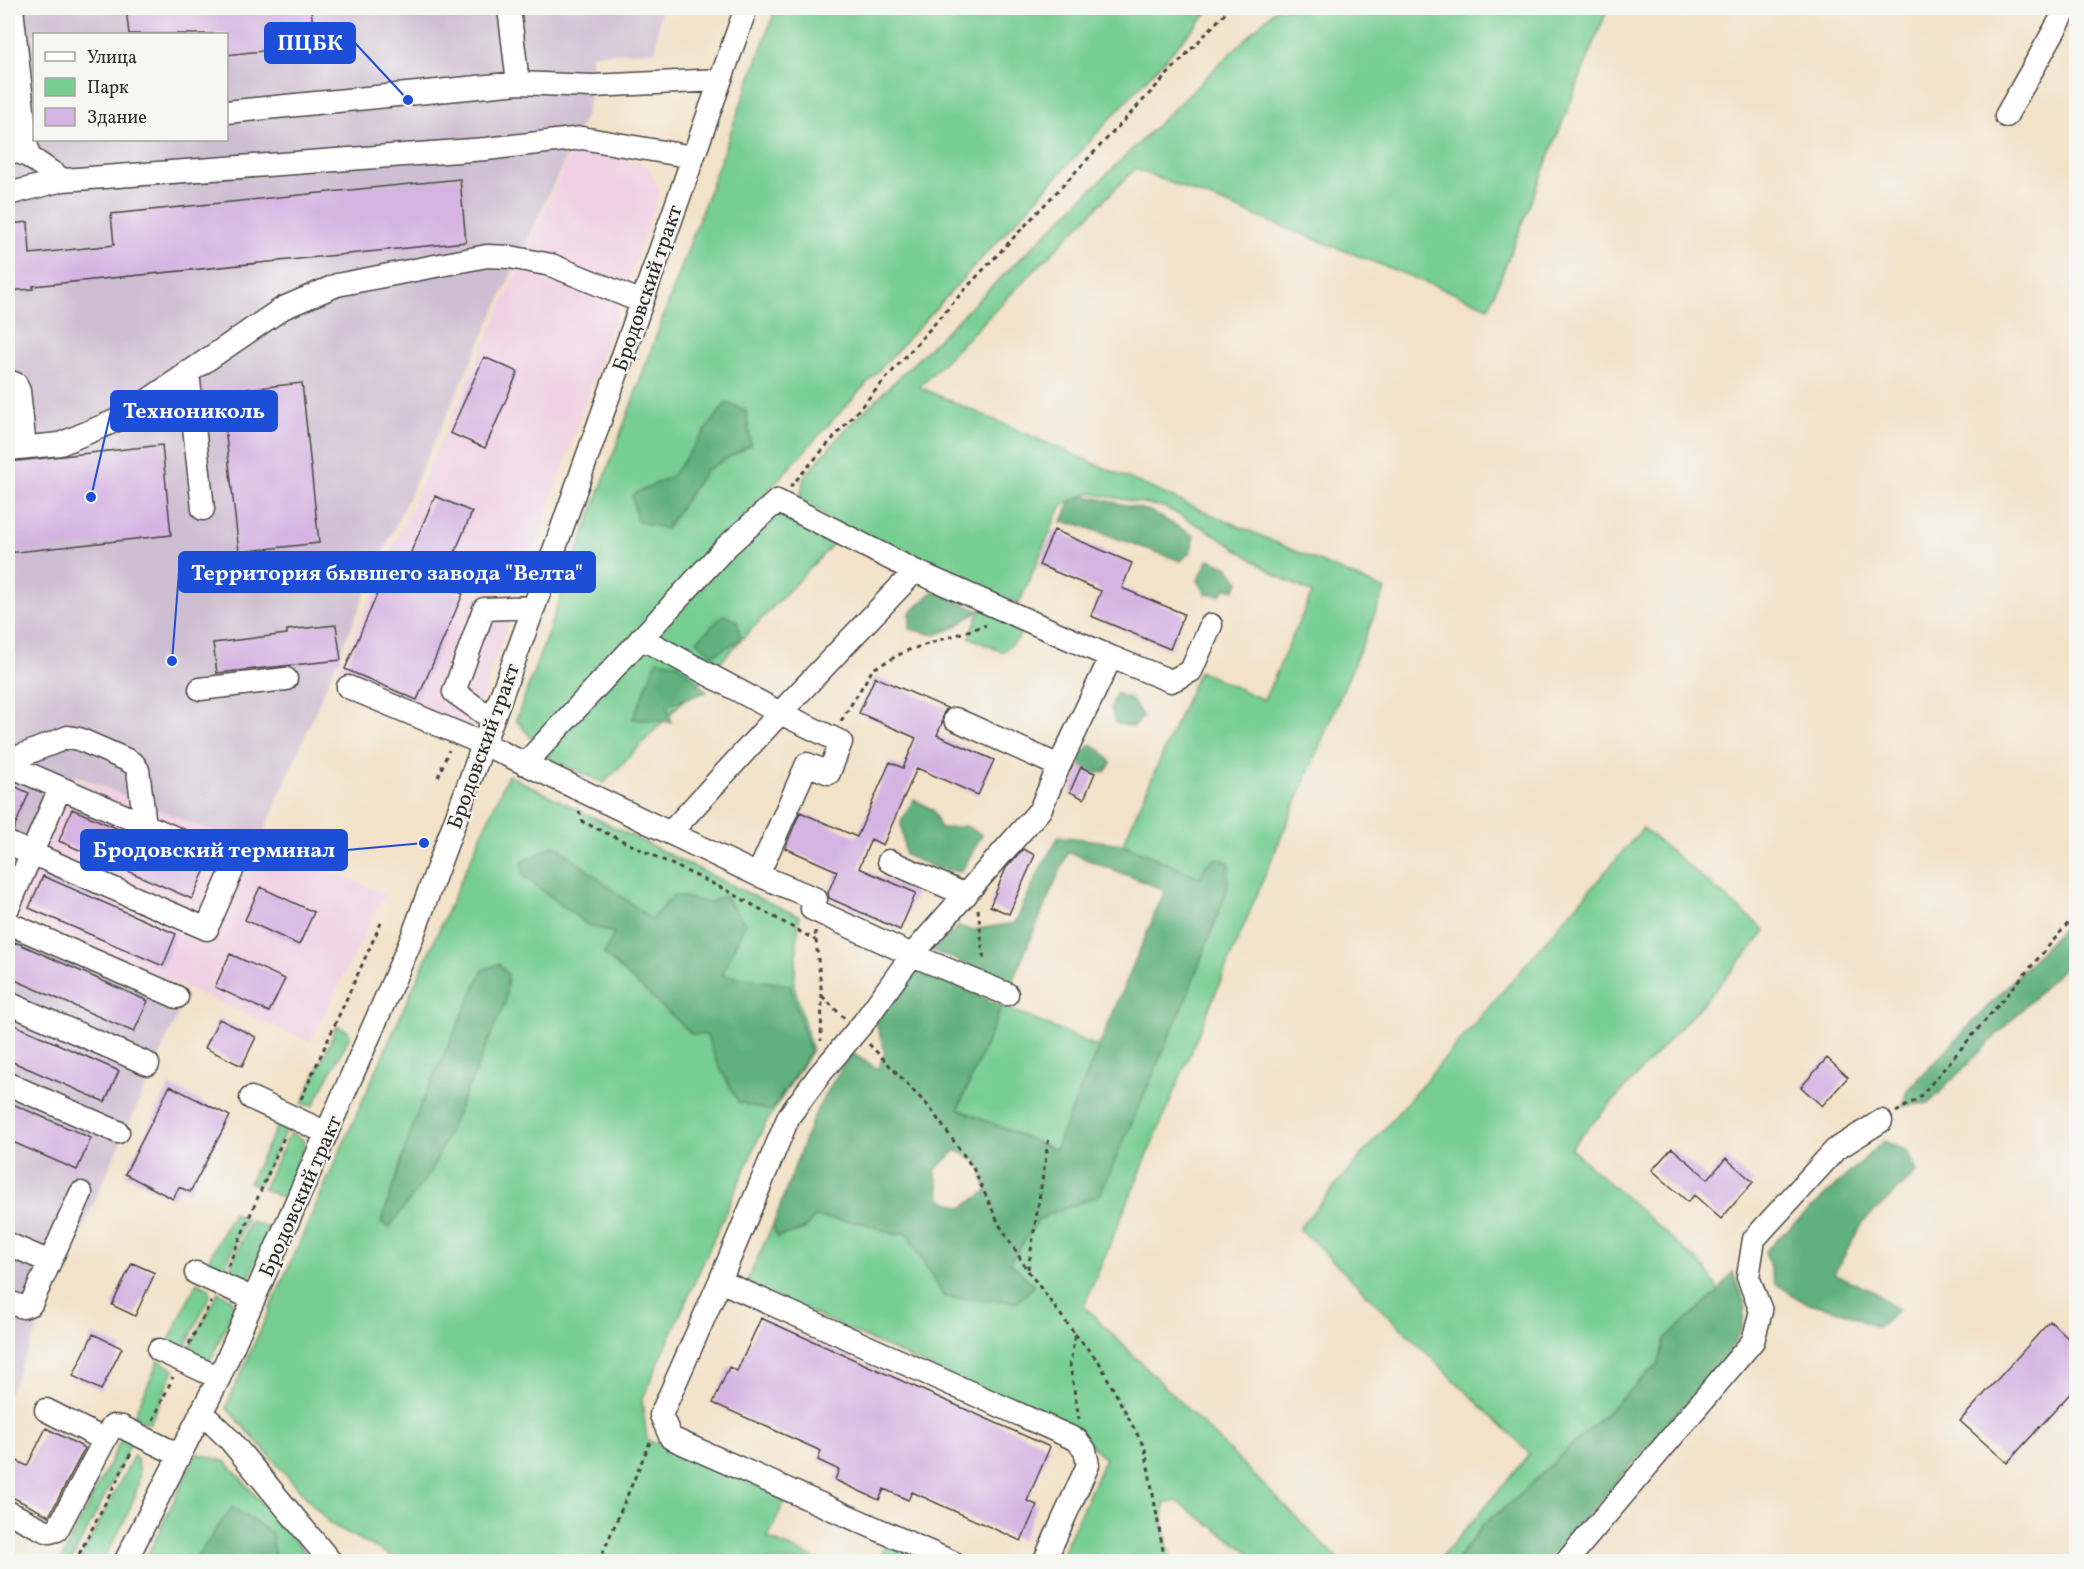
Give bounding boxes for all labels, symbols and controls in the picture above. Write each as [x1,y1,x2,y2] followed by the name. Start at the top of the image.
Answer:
[265,23,355,63] callout: ПЦБК
[277,29,343,60] text: ПЦБК
[33,33,228,141] legend
[87,46,137,71] text: Улица
[87,76,129,101] text: Парк
[87,106,147,131] text: Здание
[606,201,691,376] street label: Бродовский тракт
[111,391,277,431] callout: Технониколь
[123,397,265,428] text: Технониколь
[179,552,595,592] callout: Территория бывшего завода "Велта"
[191,559,583,590] text: Территория бывшего завода "Велта"
[441,659,528,833] street label: Бродовский тракт
[81,830,347,870] callout: Бродовский терминал
[93,836,335,867] text: Бродовский терминал
[253,1111,350,1282] street label: Бродовский тракт

